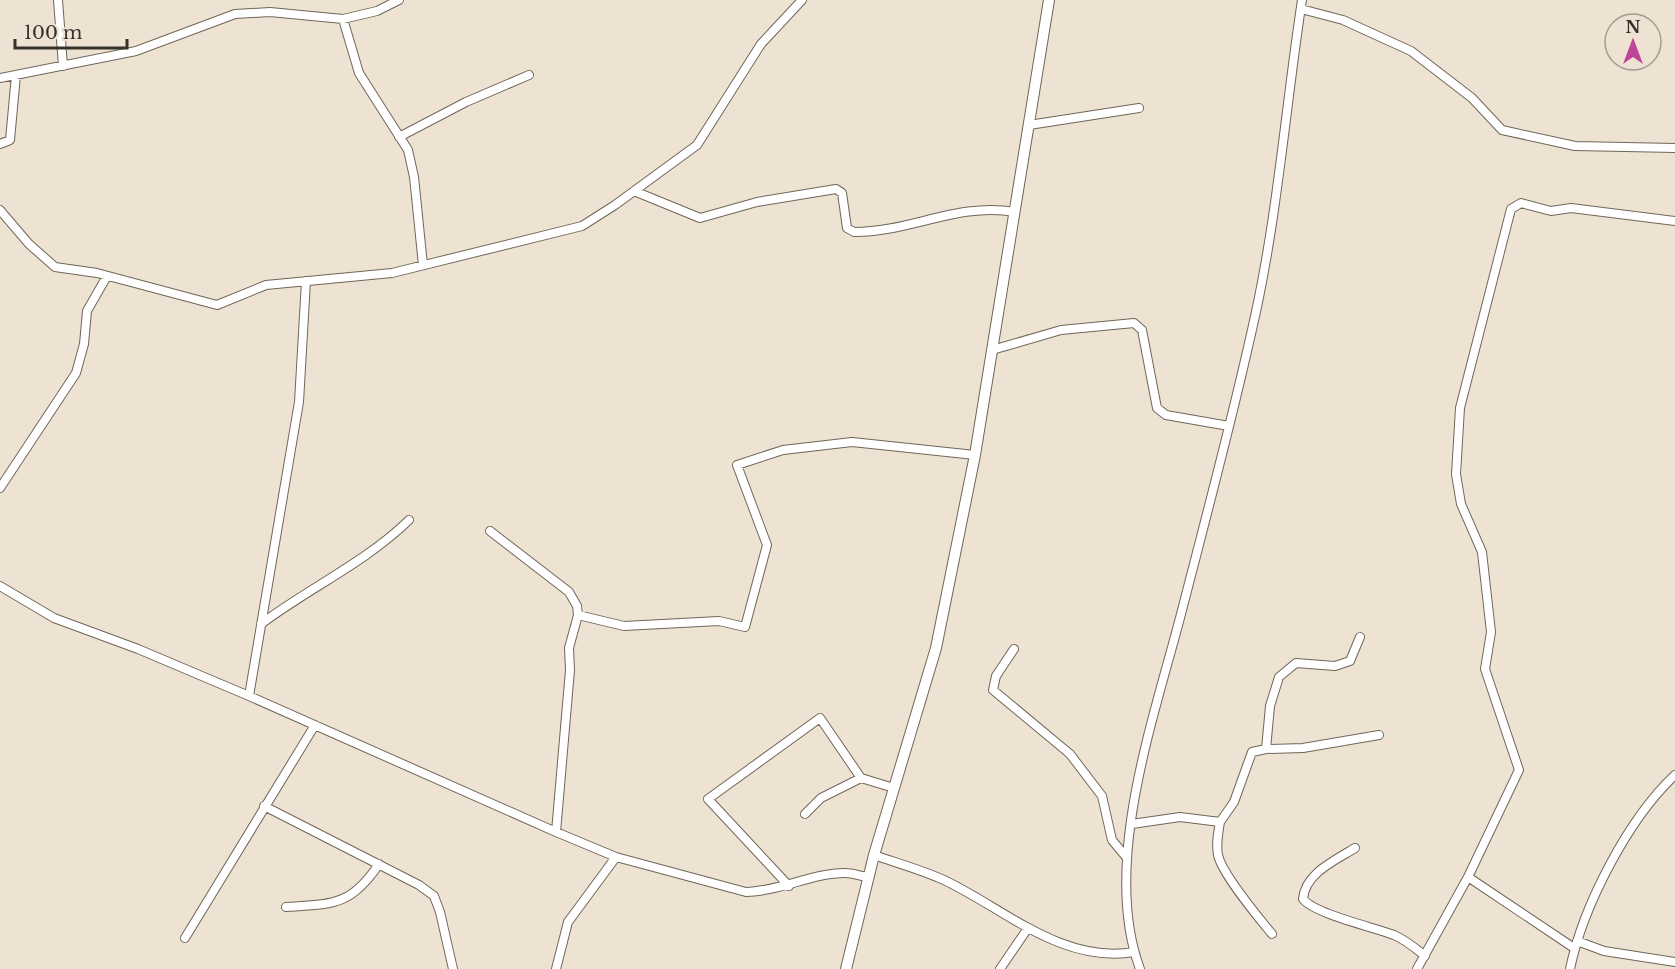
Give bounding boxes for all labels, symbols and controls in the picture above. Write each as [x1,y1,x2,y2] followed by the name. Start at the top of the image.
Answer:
[15,12,128,50] scale bar
[1603,12,1663,72] north arrow
[1625,17,1641,37] text: N
[24,22,82,44] text: 100 m

